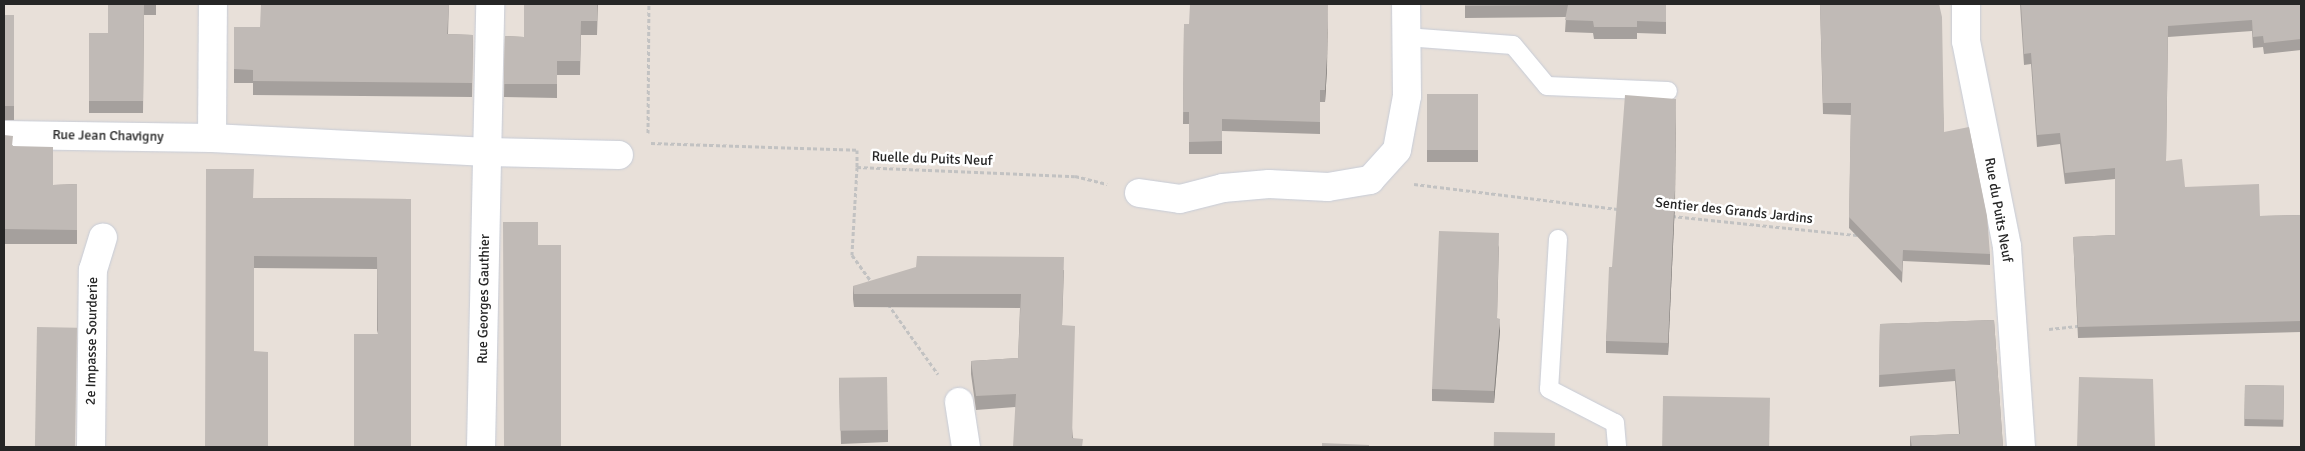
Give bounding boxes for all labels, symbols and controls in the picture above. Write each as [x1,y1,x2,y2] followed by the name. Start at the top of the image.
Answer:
[52,127,164,145] street label: Rue Jean Chavigny
[871,148,993,170] street label: Ruelle du Puits Neuf
[1981,156,2015,264] street label: Rue du Puits Neuf
[1654,194,1814,228] street label: Sentier des Grands Jardins
[474,234,494,364] street label: Rue Georges Gauthier
[82,277,102,405] street label: 2e Impasse Sourderie

